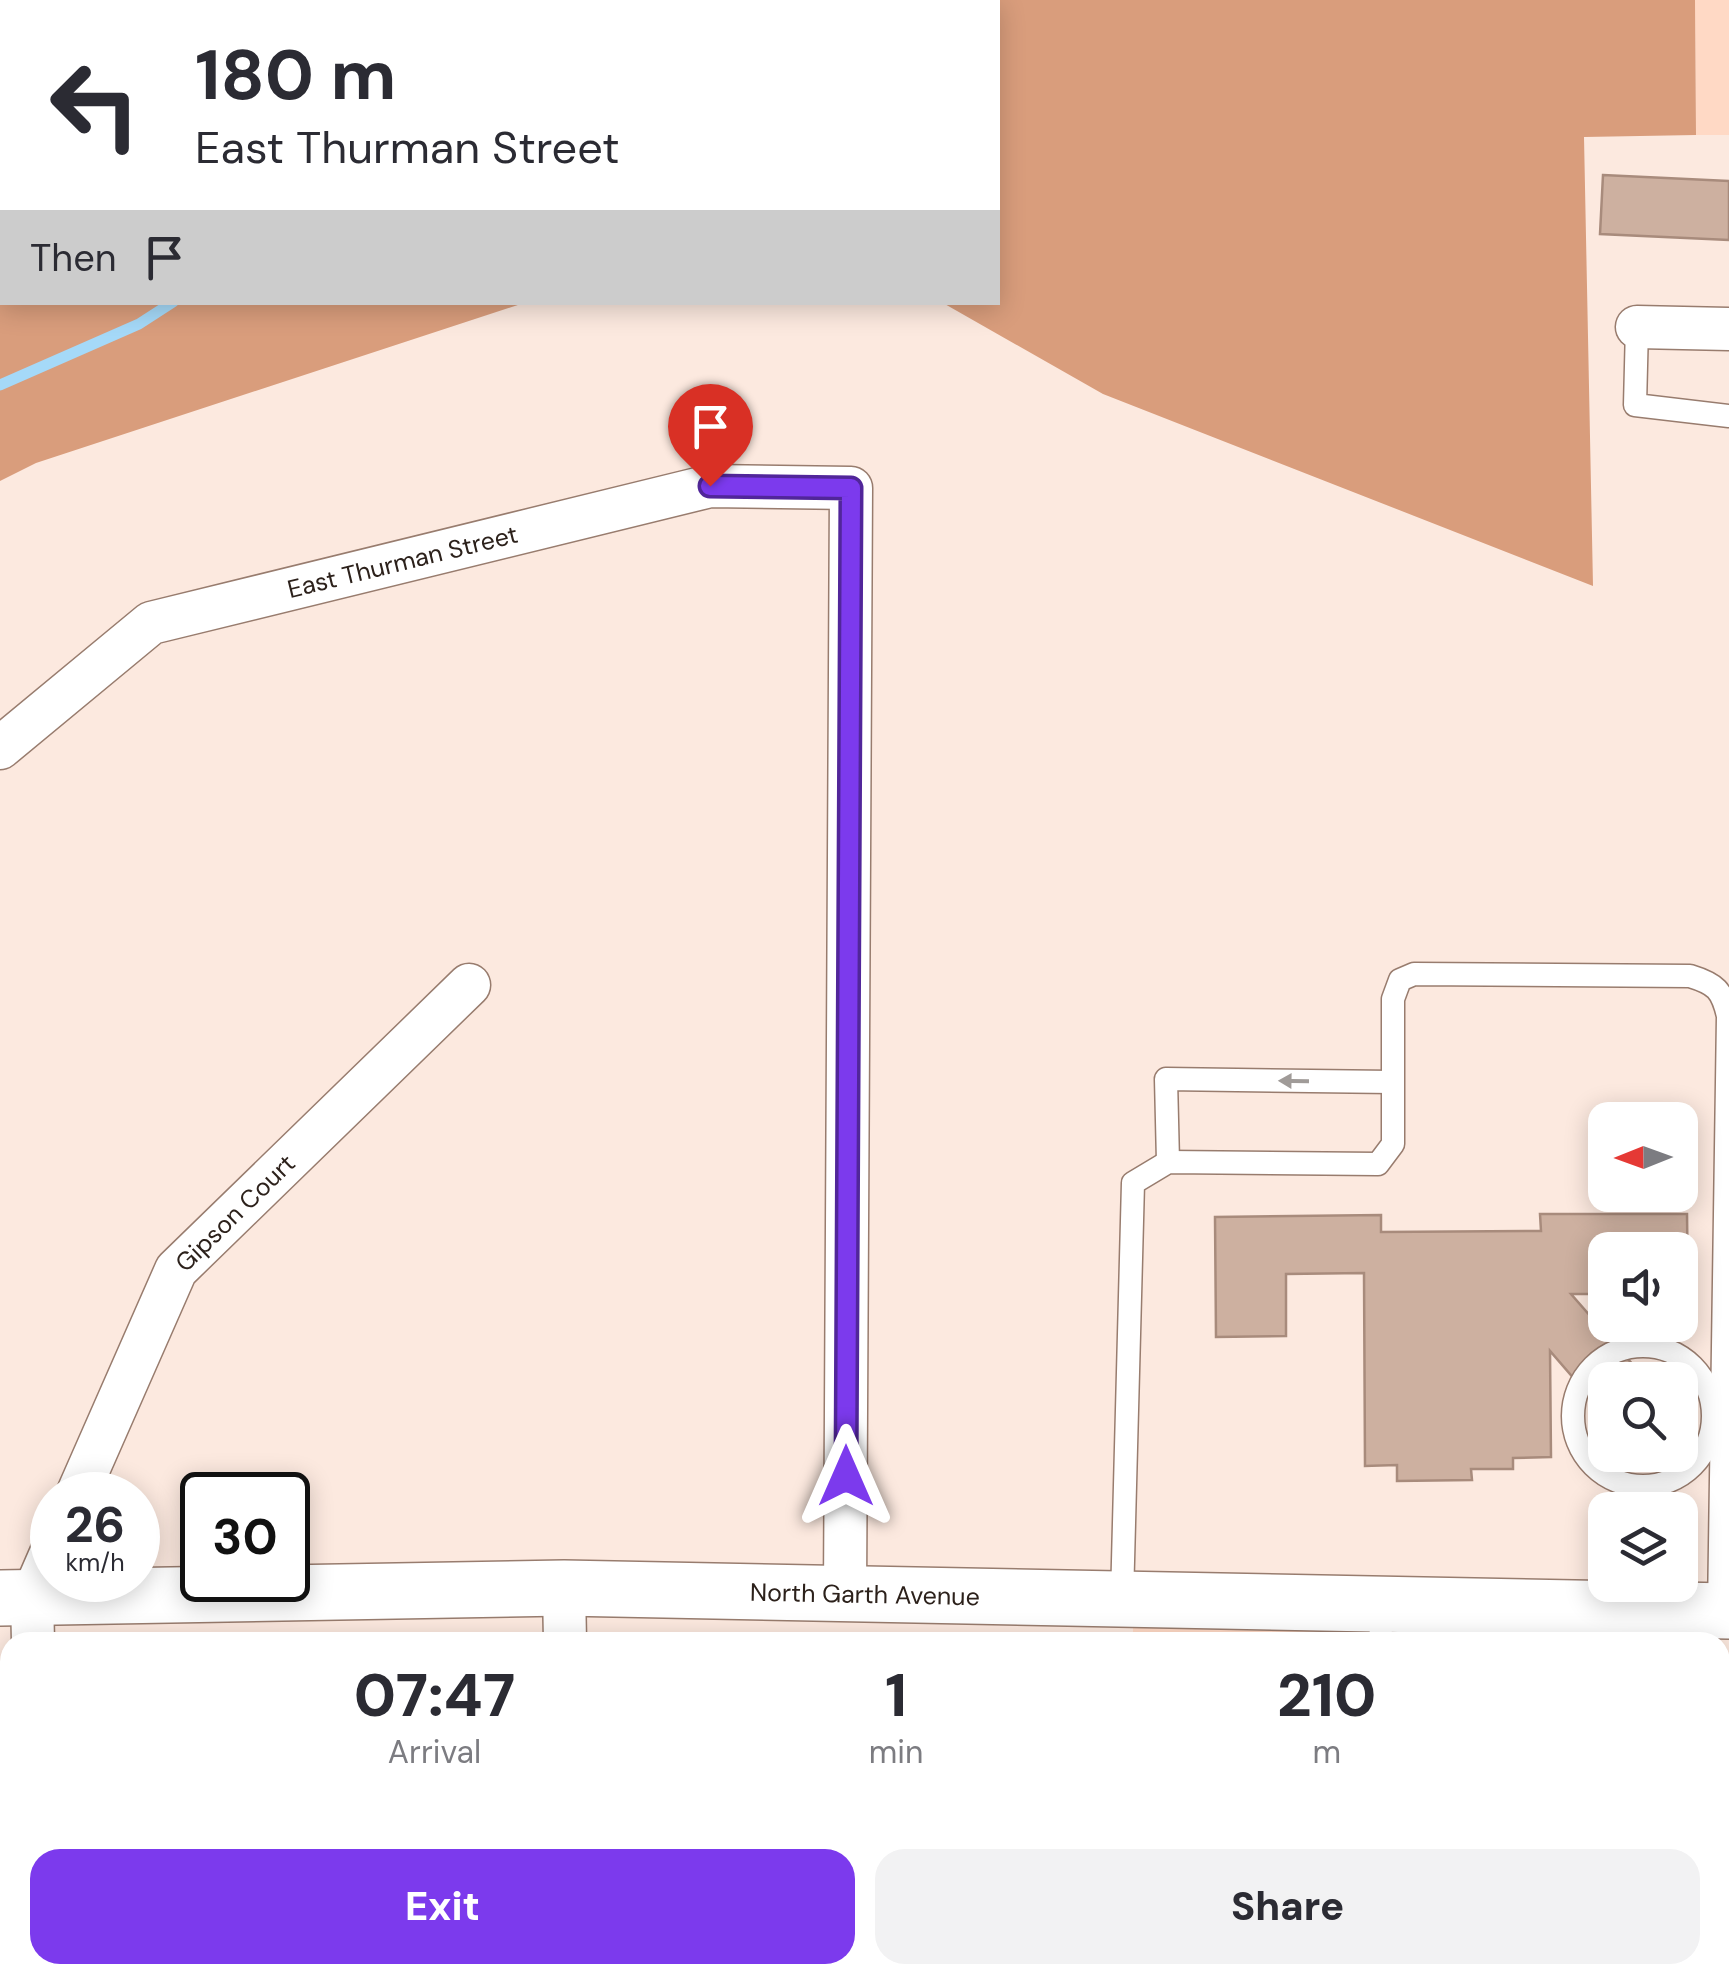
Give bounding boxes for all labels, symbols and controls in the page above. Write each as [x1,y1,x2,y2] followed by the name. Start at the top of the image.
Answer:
[195,30,396,121] text: 180 m
[30,40,160,170] icon: left
[195,118,620,177] text: East Thurman Street
[137,230,192,285] icon: arrive
[30,233,117,283] text: Then
[668,384,753,487] pin
[683,399,738,454] icon: arrive
[284,518,521,606] street label: East Thurman Street
[1278,1072,1310,1088] one-way arrow
[1588,1102,1698,1212] north arrow
[1588,1102,1698,1602] map controls
[168,1147,302,1279] street label: Gipson Court
[1588,1232,1698,1342] button: sound
[1588,1362,1698,1472] button: search
[794,1424,898,1528] position arrow
[180,1472,310,1602] speed limit sign: 30
[65,1492,125,1558] text: 26
[1588,1492,1698,1602] button: layers
[65,1546,125,1579] text: km/h
[750,1576,980,1613] street label: North Garth Avenue
[354,1656,515,1735] text: 07:47
[885,1656,907,1735] text: 1
[1277,1656,1376,1735] text: 210
[388,1731,481,1773] text: Arrival
[869,1731,923,1773] text: min
[1312,1731,1341,1773] text: m
[30,1849,855,1964] button: Exit
[875,1849,1700,1964] button: Share

